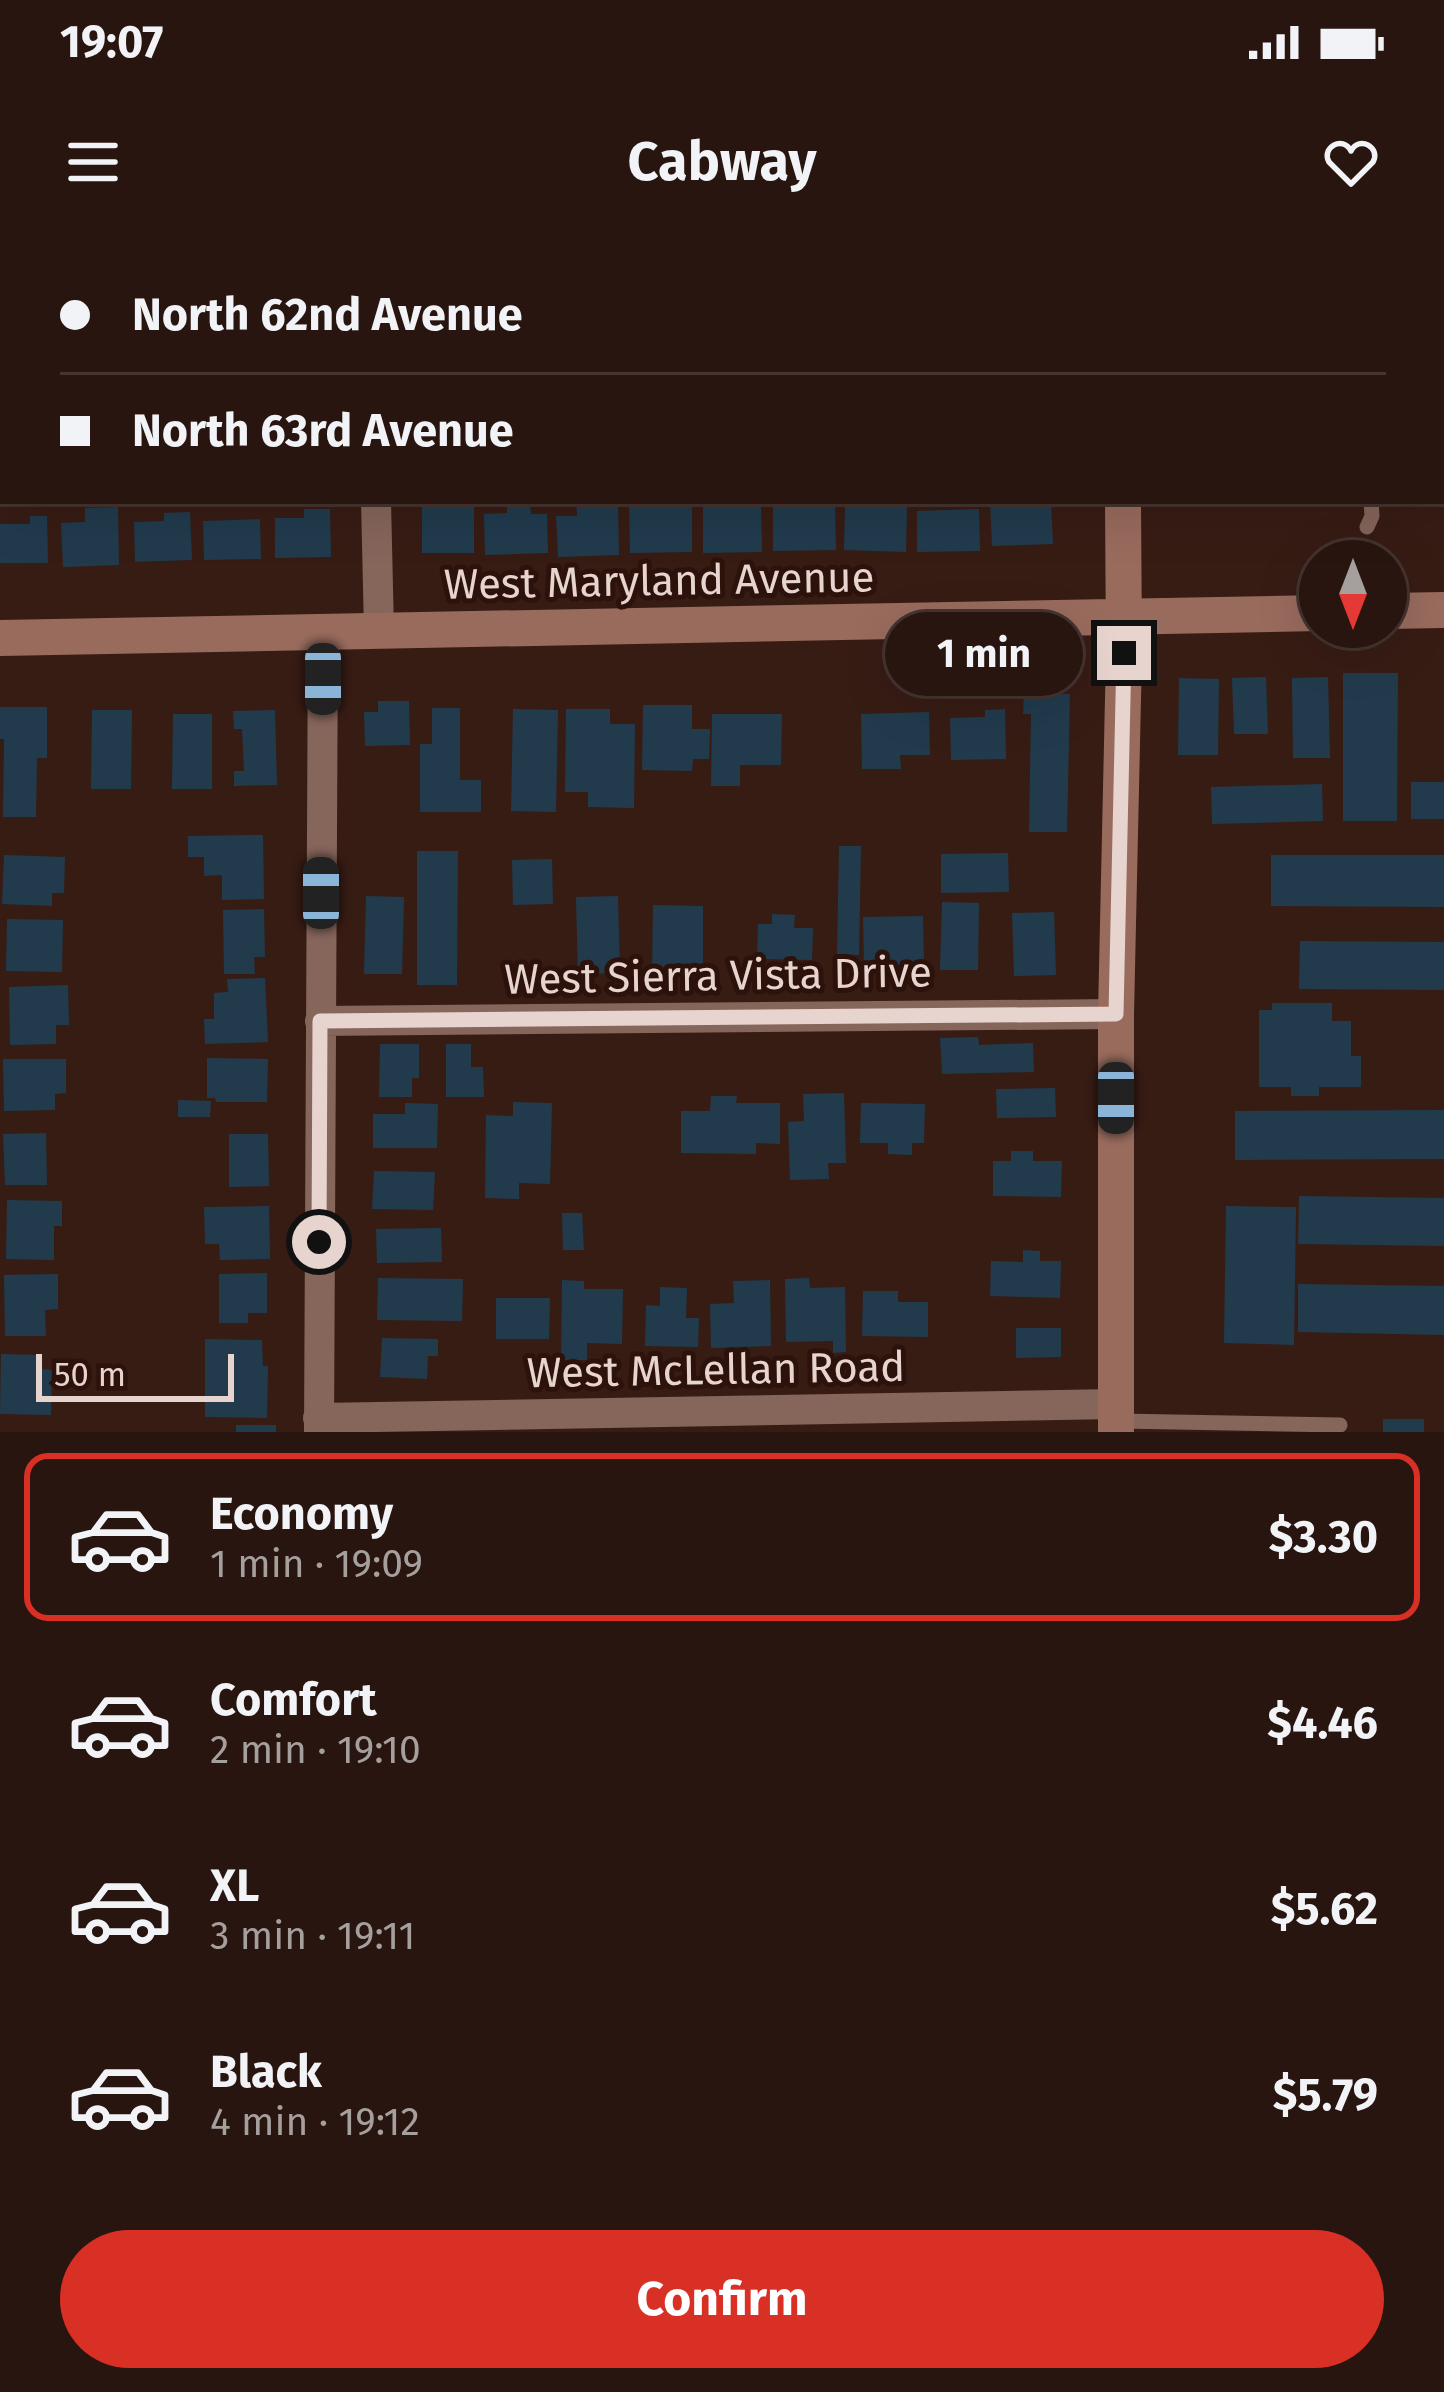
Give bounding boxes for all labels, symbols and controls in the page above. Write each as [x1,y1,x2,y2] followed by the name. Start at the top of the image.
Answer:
[60,15,163,69] text: 19:07
[60,129,126,195] icon: menu
[1318,129,1384,195] icon: heart
[628,130,816,194] text: Cabway
[132,288,522,342] text: North 62nd Avenue
[132,404,514,458] text: North 63rd Avenue
[1299,540,1407,648] north arrow
[1299,540,1407,648] map controls
[443,552,875,610] street label: West Maryland Avenue
[884,611,1082,695] callout: 1 min
[1097,626,1151,680] route end
[937,631,1031,677] text: 1 min
[305,643,341,715] car
[303,857,339,929] car
[504,947,932,1005] street label: West Sierra Vista Drive
[1098,1062,1134,1134] car
[292,1215,346,1269] route start
[526,1342,906,1398] street label: West McLellan Road
[36,1348,234,1401] scale bar
[54,1355,126,1395] text: 50 m
[66,1483,174,1591] icon: car
[210,1487,393,1541] text: Economy
[1269,1510,1378,1564] text: $3.30
[210,1541,423,1587] text: 1 min · 19:09
[66,1669,174,1777] icon: car
[210,1673,377,1727] text: Comfort
[1267,1696,1378,1750] text: $4.46
[210,1727,421,1773] text: 2 min · 19:10
[66,1855,174,1963] icon: car
[210,1859,259,1913] text: XL
[1271,1882,1378,1936] text: $5.62
[210,1913,416,1959] text: 3 min · 19:11
[66,2041,174,2149] icon: car
[210,2045,322,2099] text: Black
[1273,2068,1378,2122] text: $5.79
[210,2099,420,2145] text: 4 min · 19:12
[60,2230,1384,2368] button: Confirm

